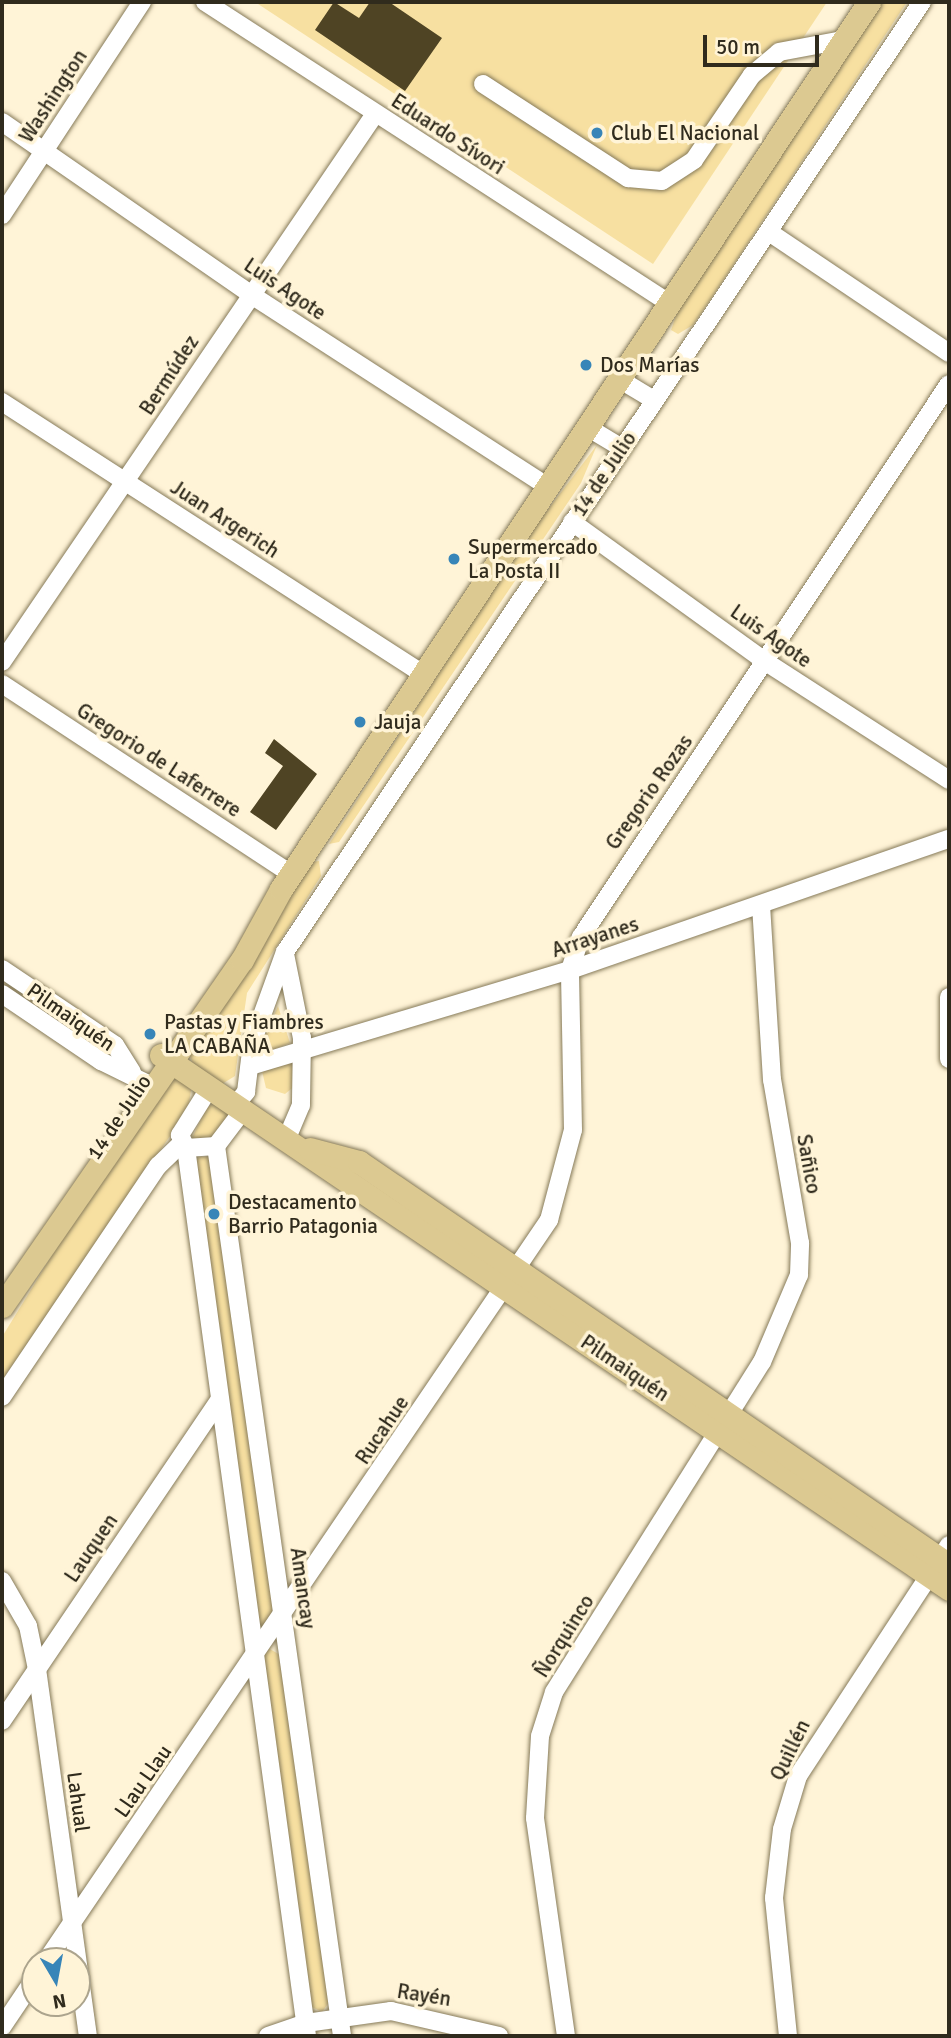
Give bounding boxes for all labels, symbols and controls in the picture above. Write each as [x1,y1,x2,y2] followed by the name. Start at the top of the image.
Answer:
[706,21,822,65] scale bar
[716,34,760,60] text: 50 m
[14,45,92,147] street label: Washington
[387,88,509,180] street label: Eduardo Sívori
[611,120,759,146] place label: Club El Nacional
[589,125,605,141] marker: Club El Nacional
[239,252,331,326] street label: Luis Agote
[134,330,204,420] street label: Bermúdez
[600,352,700,378] place label: Dos Marías
[578,357,594,373] marker: Dos Marías
[566,427,642,521] street label: 14 de Julio
[166,474,284,564] street label: Juan Argerich
[468,534,598,584] place label: Supermercado La Posta II
[446,551,462,567] marker: Supermercado La Posta II
[725,599,817,673] street label: Luis Agote
[72,697,246,823] street label: Gregorio de Laferrere
[374,709,421,735] place label: Jauja
[352,714,368,730] marker: Jauja
[600,730,698,854] street label: Gregorio Rozas
[548,911,642,963] street label: Arrayanes
[22,978,120,1056] street label: Pilmaiquén
[164,1009,324,1059] place label: Pastas y Fiambres LA CABAÑA
[142,1026,158,1042] marker: Pastas y Fiambres LA CABAÑA
[81,1070,157,1164] street label: 14 de Julio
[791,1132,827,1196] street label: Sañico
[228,1189,378,1239] place label: Destacamento Barrio Patagonia
[206,1206,222,1222] marker: Destacamento Barrio Patagonia
[576,1329,674,1407] street label: Pilmaiquén
[350,1391,414,1469] street label: Rucahue
[59,1509,123,1587] street label: Lauquen
[285,1546,321,1630] street label: Amancay
[529,1590,599,1682] street label: Ñorquinco
[765,1715,815,1785] street label: Quillén
[109,1740,177,1822] street label: Llau Llau
[61,1770,95,1834] street label: Lahual
[21,1947,91,2017] north arrow
[395,1978,453,2012] street label: Rayén
[51,1988,68,2014] text: N

